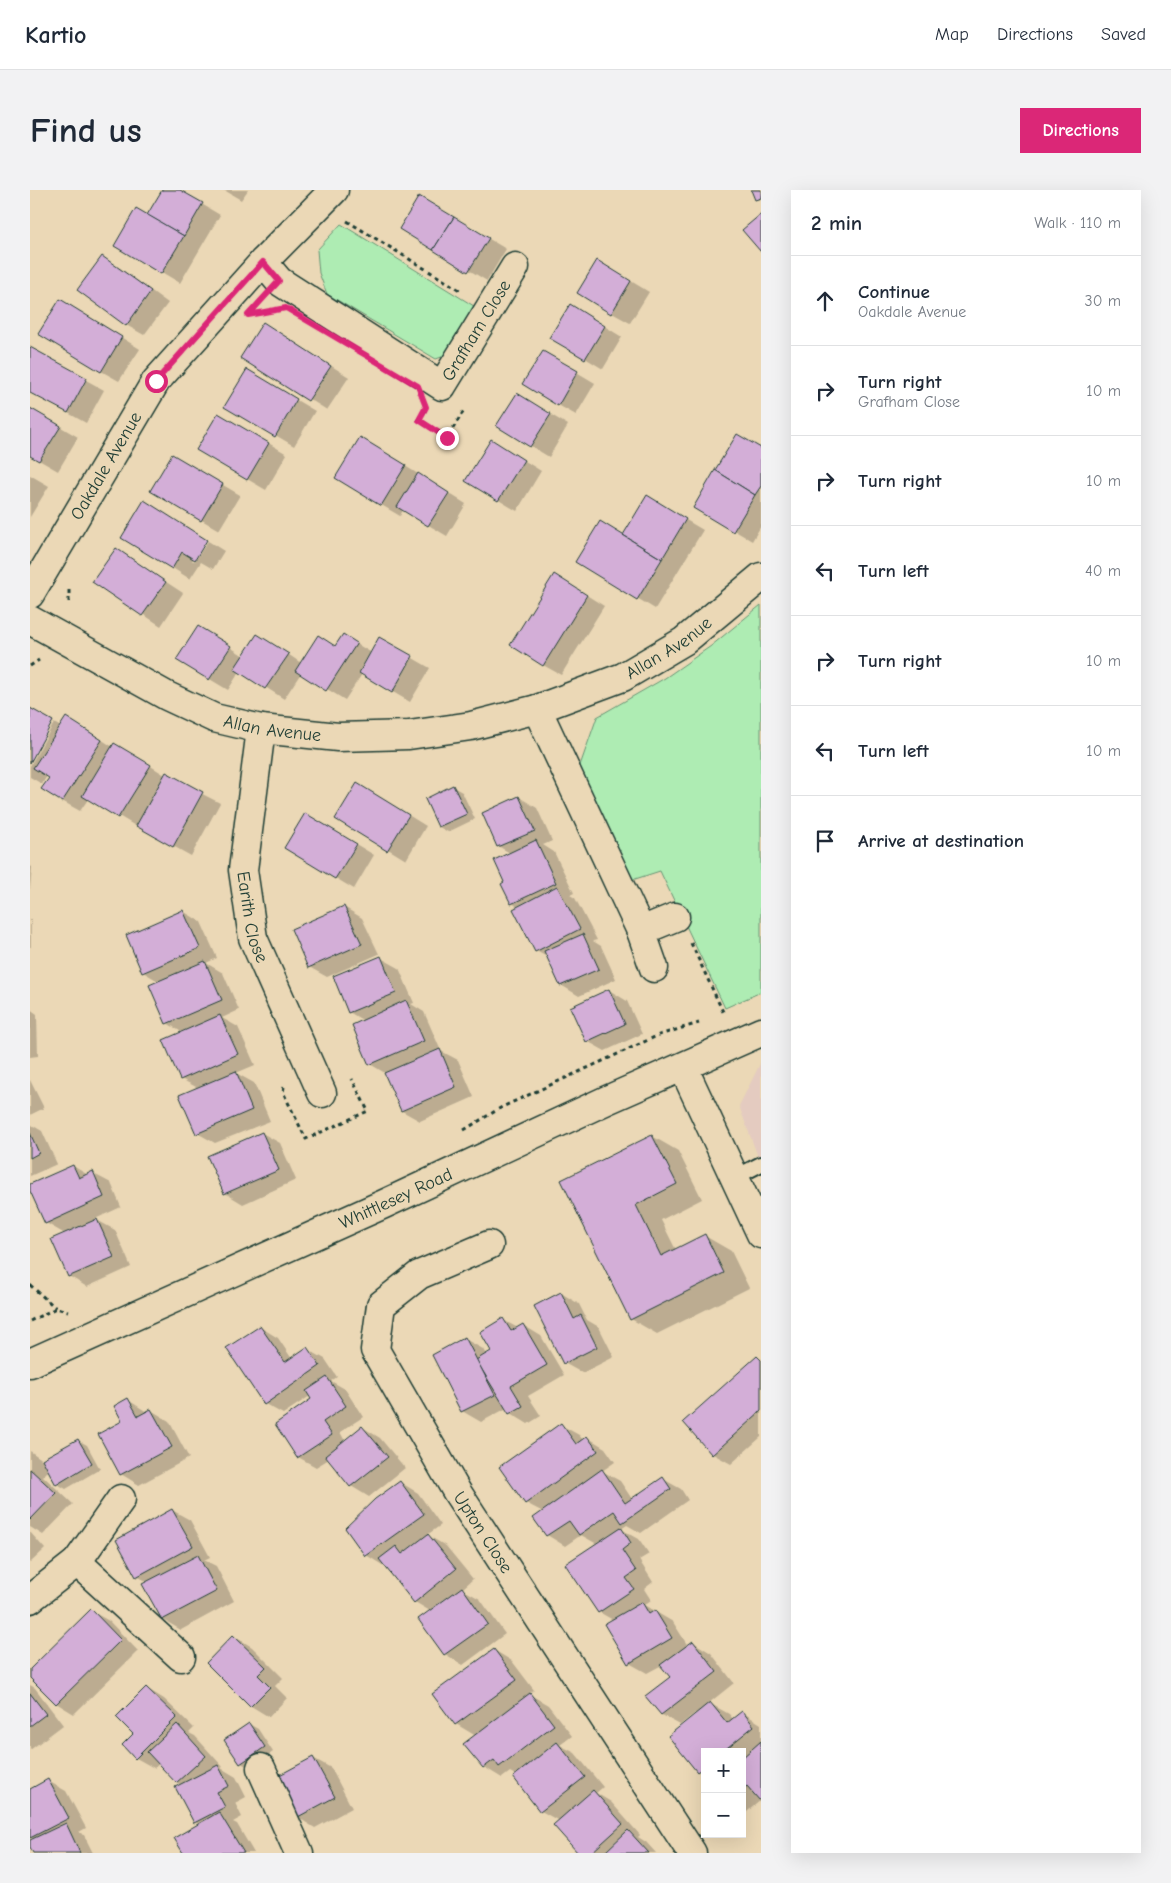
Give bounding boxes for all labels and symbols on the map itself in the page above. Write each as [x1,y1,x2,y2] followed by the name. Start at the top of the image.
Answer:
[438,276,516,385] street label: Grafham Close
[145,370,168,393] route start
[66,408,146,524] street label: Oakdale Avenue
[436,427,459,450] route end
[622,612,716,684] street label: Allan Avenue
[221,711,322,746] street label: Allan Avenue
[232,870,273,966] street label: Earith Close
[336,1164,456,1234] street label: Whittlesey Road
[449,1488,517,1577] street label: Upton Close

